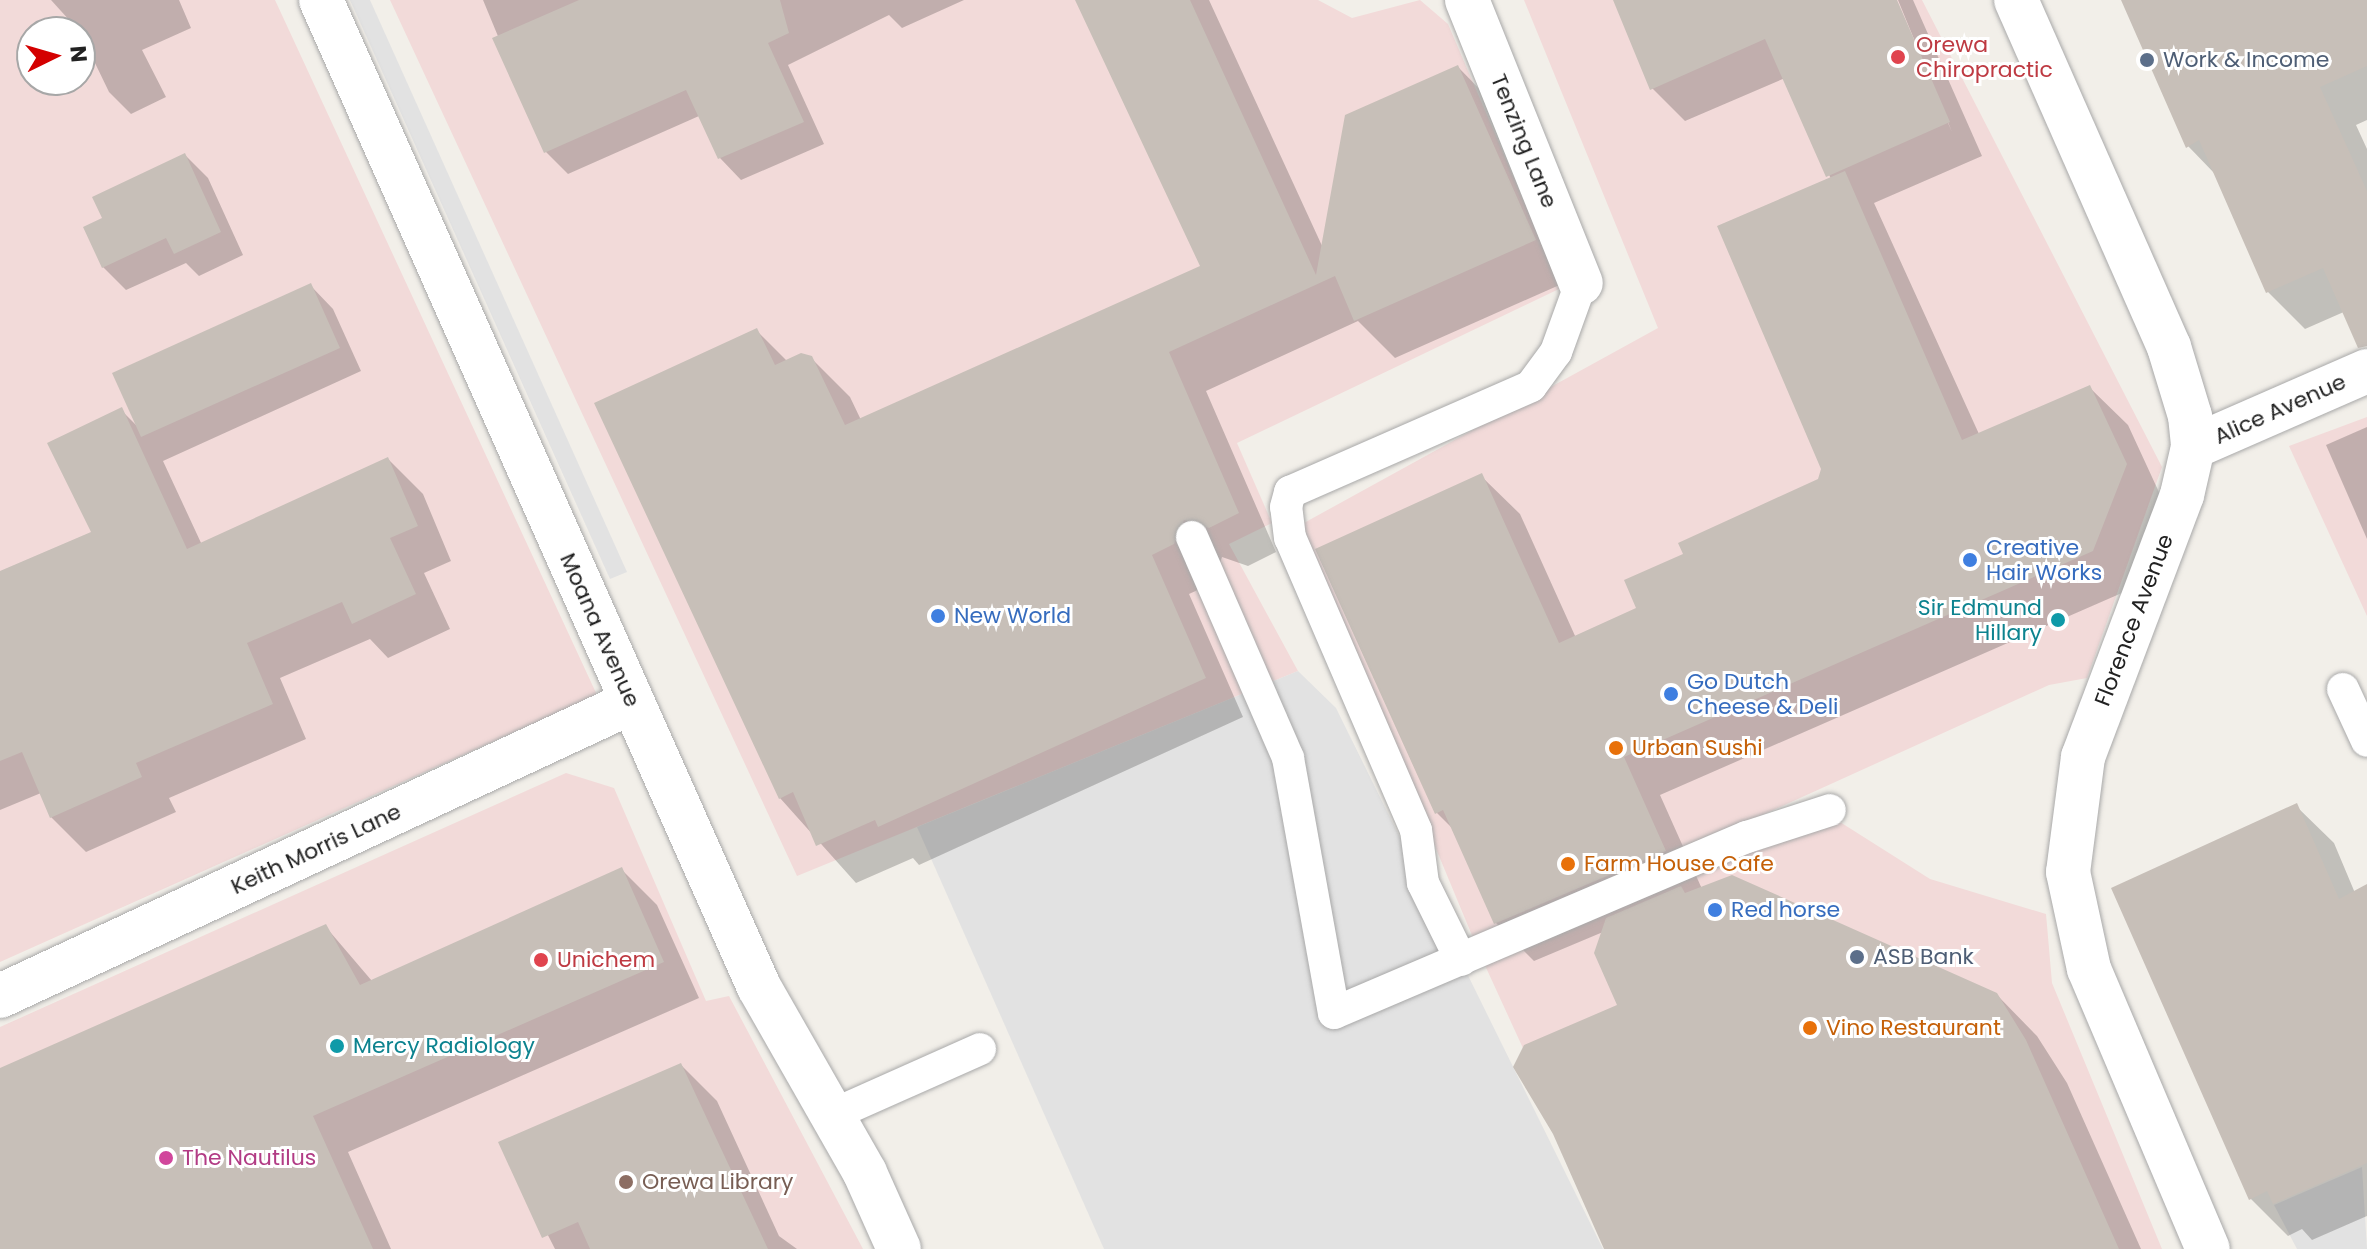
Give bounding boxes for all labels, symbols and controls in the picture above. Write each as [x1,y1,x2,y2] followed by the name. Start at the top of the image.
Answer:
[16,16,96,96] north arrow
[1916,31,2053,82] place label: Orewa Chiropractic
[62,44,95,64] text: N
[1887,46,1909,68] marker: Orewa Chiropractic
[2163,47,2329,73] place label: Work & Income
[2138,51,2156,69] marker: Work & Income
[1485,70,1563,212] street label: Tenzing Lane
[2210,368,2350,450] street label: Alice Avenue
[2089,530,2179,710] street label: Florence Avenue
[1986,534,2102,586] place label: Creative Hair Works
[554,549,646,711] street label: Moana Avenue
[1961,551,1979,569] marker: Creative Hair Works
[1918,594,2042,646] place label: Sir Edmund Hillary
[954,603,1071,629] place label: New World
[929,607,947,625] marker: New World
[2049,611,2067,629] marker: Sir Edmund Hillary
[1687,668,1838,720] place label: Go Dutch Cheese & Deli
[1662,685,1680,703] marker: Go Dutch Cheese & Deli
[1632,735,1763,761] place label: Urban Sushi
[1607,739,1625,757] marker: Urban Sushi
[227,798,405,900] street label: Keith Morris Lane
[1584,851,1774,877] place label: Farm House Cafe
[1559,855,1577,873] marker: Farm House Cafe
[1731,897,1840,923] place label: Red horse
[1706,901,1724,919] marker: Red horse
[1873,944,1974,970] place label: ASB Bank
[557,947,655,973] place label: Unichem
[1848,948,1866,966] marker: ASB Bank
[532,951,550,969] marker: Unichem
[1826,1015,2001,1041] place label: Vino Restaurant
[1801,1019,1819,1037] marker: Vino Restaurant
[353,1033,535,1059] place label: Mercy Radiology
[328,1037,346,1055] marker: Mercy Radiology
[182,1145,316,1171] place label: The Nautilus
[157,1149,175,1167] marker: The Nautilus
[642,1169,793,1195] place label: Orewa Library
[617,1173,635,1191] marker: Orewa Library

